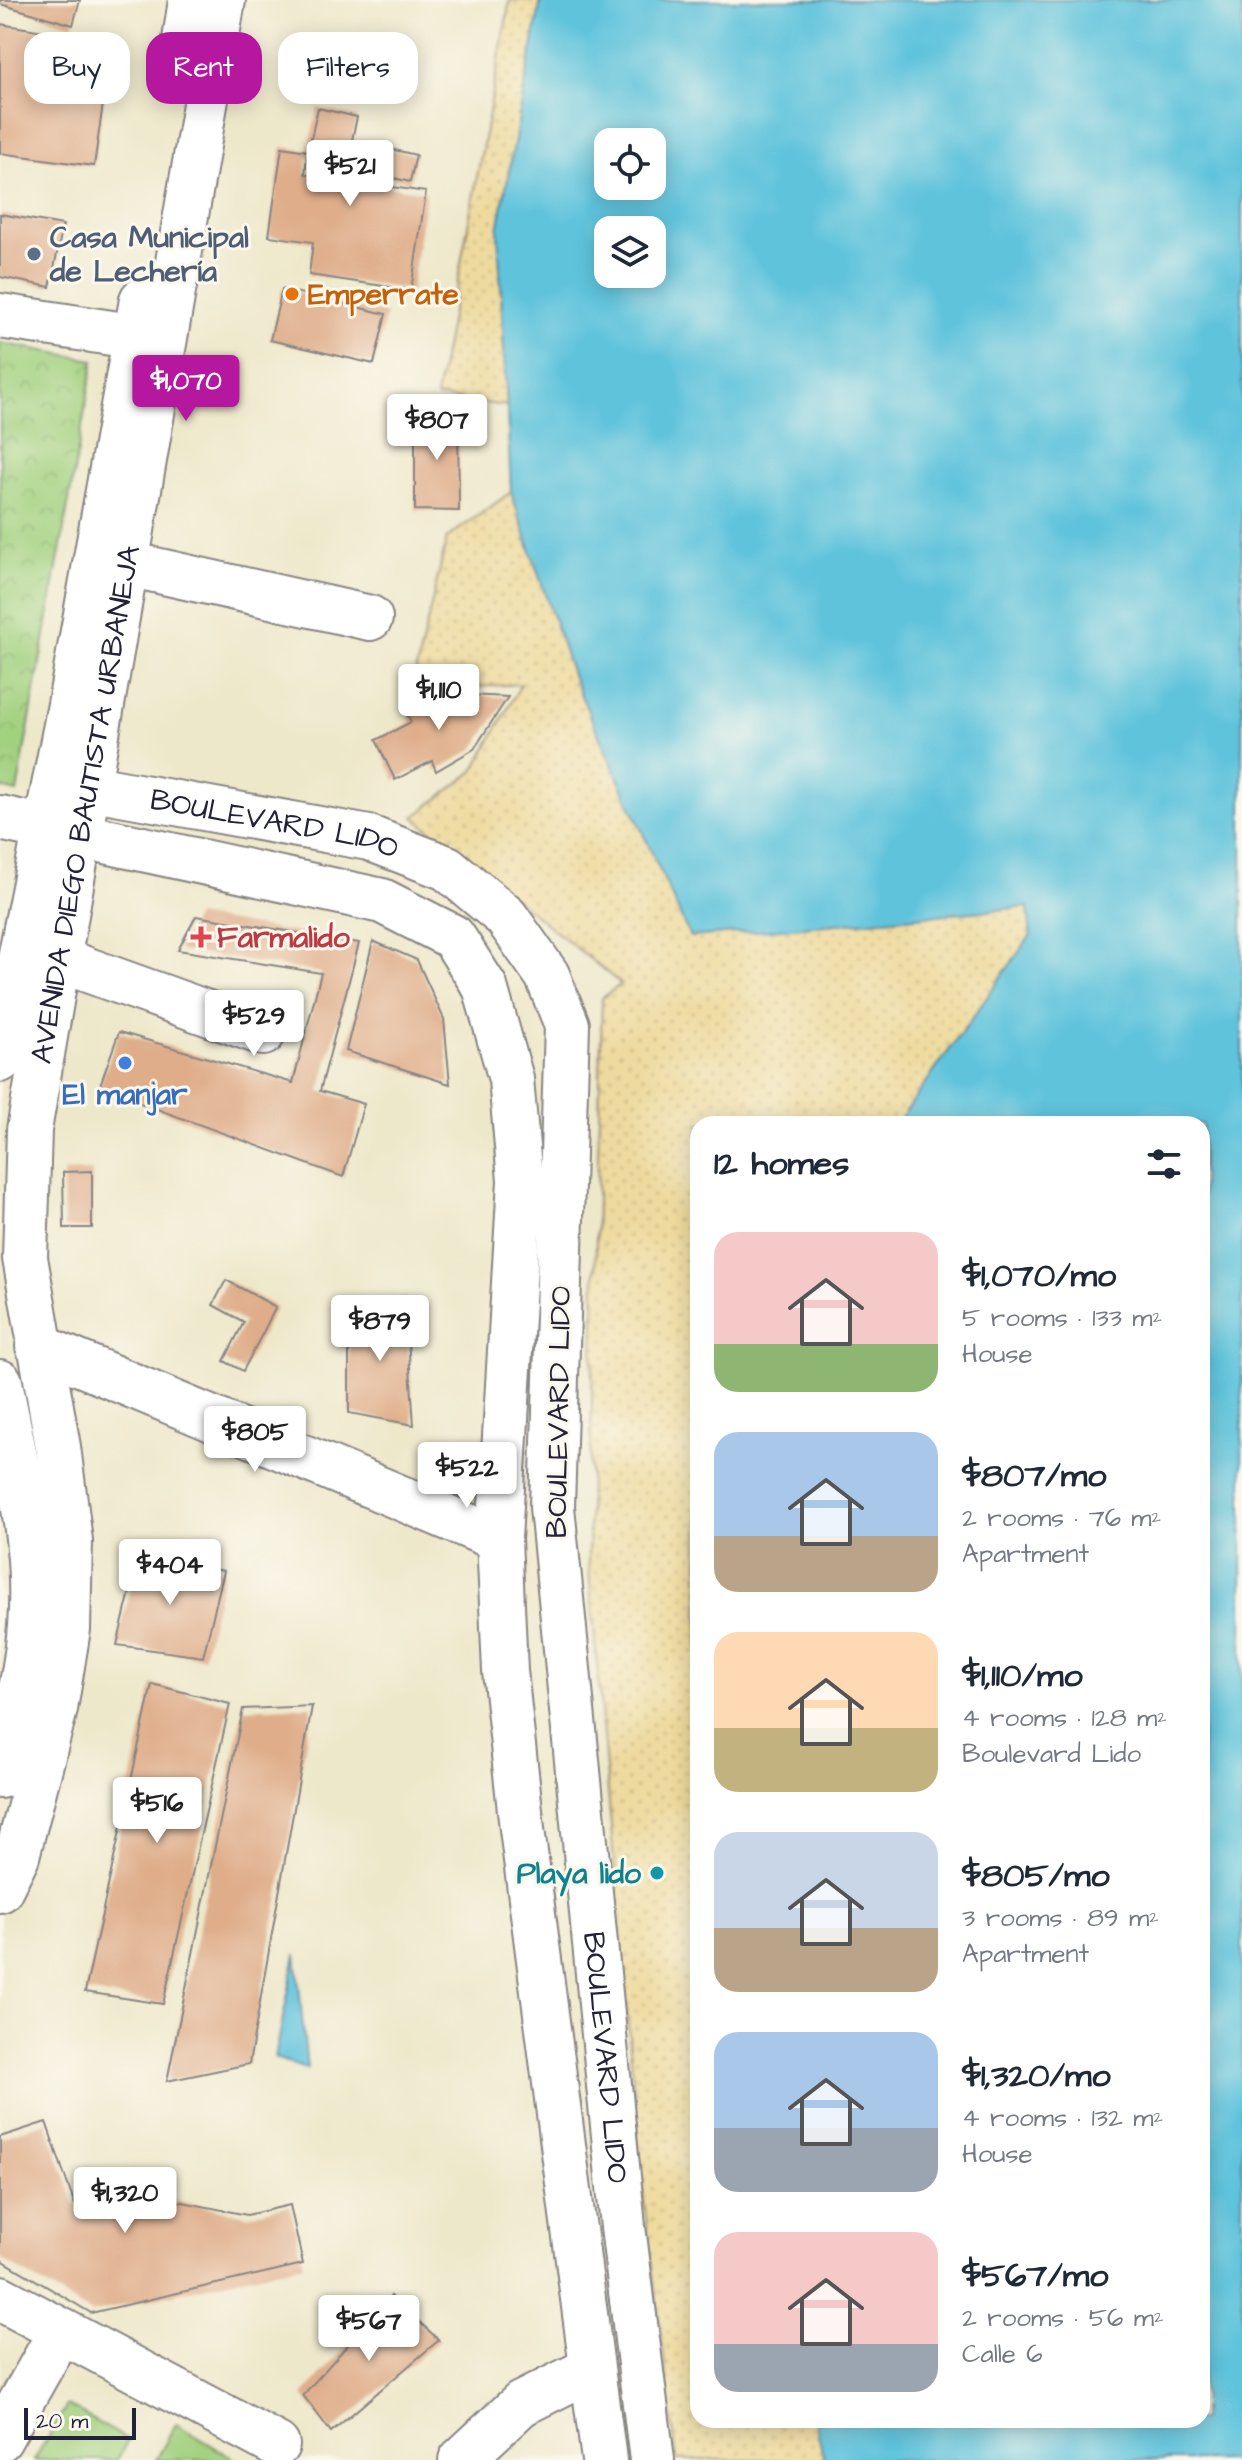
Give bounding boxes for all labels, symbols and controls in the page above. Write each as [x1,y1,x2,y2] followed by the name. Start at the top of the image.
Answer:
[24,32,130,104] chip: Buy
[146,32,262,104] chip: Rent
[278,32,418,104] chip: Filters
[594,128,666,288] map controls
[594,128,666,200] button: locate
[303,140,397,208] pin: $521
[324,148,376,184] text: $521
[594,216,666,288] button: layers
[49,217,249,293] place label: Casa Municipal de Lechería
[25,245,43,263] marker: Casa Municipal de Lechería
[308,274,459,317] place label: Emperrate
[283,285,301,303] marker: Emperrate
[121,355,251,423] pin: $1,070
[150,363,222,399] text: $1,070
[390,394,484,462] pin: $807
[405,402,469,438] text: $807
[21,542,151,1067] street label: AVENIDA DIEGO BAUTISTA URBANEJA
[374,664,504,732] pin: $1,110
[416,672,462,708] text: $1,110
[147,779,405,870] street label: BOULEVARD LIDO
[217,917,350,959] place label: Farmalido
[192,928,210,946] marker: Farmalido
[207,990,301,1058] pin: $529
[223,998,285,1034] text: $529
[116,1054,134,1072] marker: El manjar
[62,1074,188,1116] place label: El manjar
[714,1140,849,1188] text: 12 homes
[1142,1142,1186,1186] icon: filters
[962,1252,1116,1300] text: $1,070/mo
[778,1264,874,1360] icon: home
[536,1285,582,1539] street label: BOULEVARD LIDO
[333,1295,427,1363] pin: $879
[962,1300,1162,1336] text: 5 rooms · 133 m²
[349,1303,411,1339] text: $879
[962,1336,1033,1372] text: House
[208,1406,302,1474] pin: $805
[222,1414,288,1450] text: $805
[420,1442,514,1510] pin: $522
[436,1450,498,1486] text: $522
[962,1452,1106,1500] text: $807/mo
[778,1464,874,1560] icon: home
[962,1500,1161,1536] text: 2 rooms · 76 m²
[962,1536,1089,1572] text: Apartment
[123,1539,217,1607] pin: $404
[137,1547,203,1583] text: $404
[962,1652,1083,1700] text: $1,110/mo
[778,1664,874,1760] icon: home
[962,1700,1167,1736] text: 4 rooms · 128 m²
[962,1736,1141,1772] text: Boulevard Lido
[110,1777,204,1845] pin: $516
[131,1785,183,1821] text: $516
[962,1852,1110,1900] text: $805/mo
[517,1853,641,1897] place label: Playa lido
[648,1864,666,1882] marker: Playa lido
[778,1864,874,1960] icon: home
[962,1900,1159,1936] text: 3 rooms · 89 m²
[572,1930,639,2185] street label: BOULEVARD LIDO
[962,1936,1089,1972] text: Apartment
[962,2052,1111,2100] text: $1,320/mo
[778,2064,874,2160] icon: home
[962,2100,1163,2136] text: 4 rooms · 132 m²
[962,2136,1033,2172] text: House
[60,2167,190,2235] pin: $1,320
[92,2175,158,2211] text: $1,320
[962,2252,1108,2300] text: $567/mo
[778,2264,874,2360] icon: home
[322,2295,416,2363] pin: $567
[962,2300,1164,2336] text: 2 rooms · 56 m²
[336,2303,402,2339] text: $567
[962,2336,1043,2372] text: Calle 6
[24,2404,136,2440] scale bar
[36,2406,88,2437] text: 20 m

